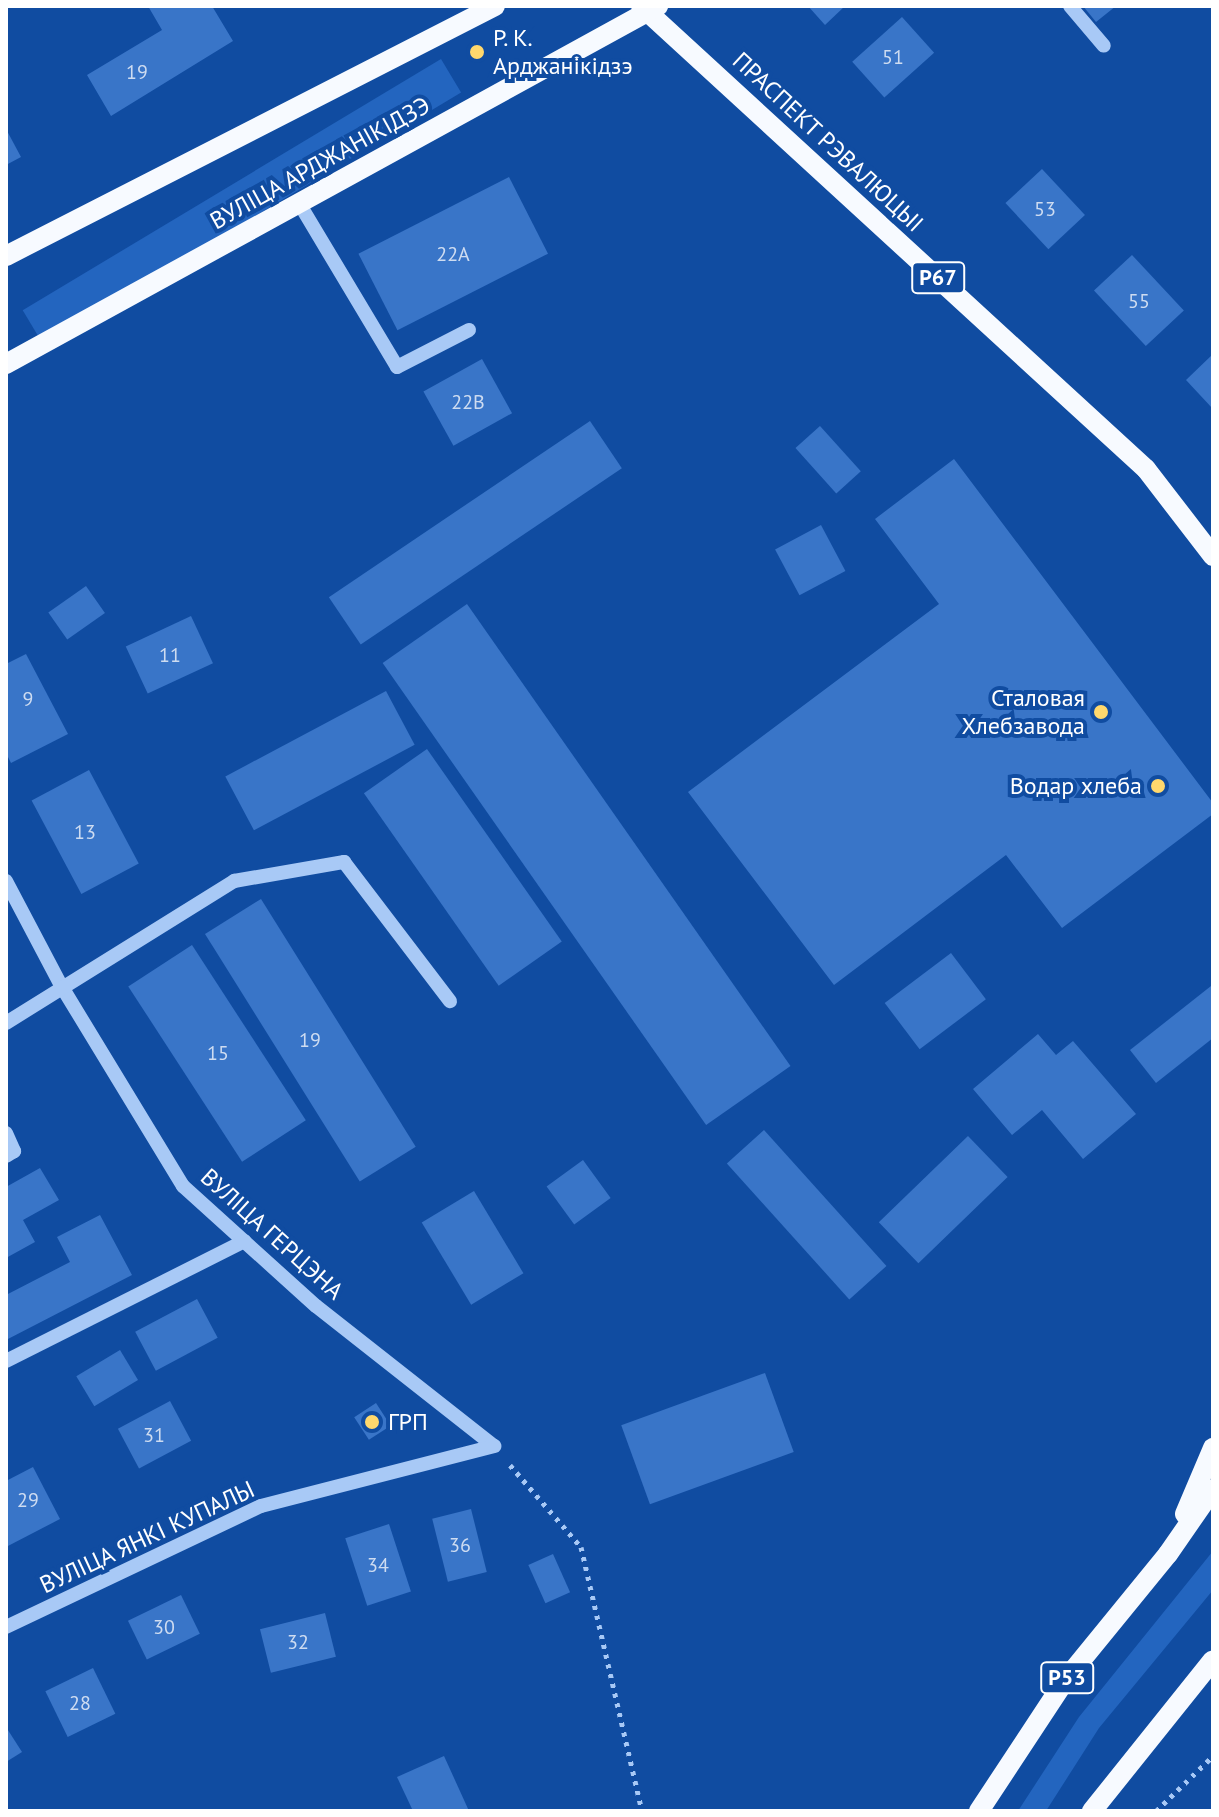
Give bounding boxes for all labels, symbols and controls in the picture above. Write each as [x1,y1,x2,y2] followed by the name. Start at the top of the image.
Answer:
[493,24,633,80] place label: Р. К. Арджанікідзэ
[468,43,486,61] marker: Р. К. Арджанікідзэ
[882,45,904,69] house number: 51
[726,46,930,238] street label: ПРАСПЕКТ РЭВАЛЮЦЫІ
[126,60,148,84] house number: 19
[204,90,436,236] street label: ВУЛІЦА АРДЖАНІКІДЗЭ
[1034,197,1056,221] house number: 53
[436,242,470,266] house number: 22А
[910,260,966,296] road number: Р67
[1128,289,1150,313] house number: 55
[451,390,485,414] house number: 22В
[159,643,181,667] house number: 11
[961,684,1085,740] place label: Сталовая Хлебзавода
[23,687,33,711] house number: 9
[1092,703,1110,721] marker: Сталовая Хлебзавода
[1010,772,1142,800] place label: Водар хлеба
[1149,777,1167,795] marker: Водар хлеба
[74,820,96,844] house number: 13
[299,1028,321,1052] house number: 19
[207,1041,229,1065] house number: 15
[194,1162,350,1306] street label: ВУЛІЦА ГЕРЦЭНА
[388,1408,428,1436] place label: ГРП
[363,1413,381,1431] marker: ГРП
[143,1423,165,1447] house number: 31
[35,1474,259,1600] street label: ВУЛІЦА ЯНКІ КУПАЛЫ
[17,1488,39,1512] house number: 29
[449,1533,471,1557] house number: 36
[367,1553,389,1577] house number: 34
[153,1615,175,1639] house number: 30
[287,1630,309,1654] house number: 32
[1039,1660,1095,1696] road number: Р53
[69,1691,91,1715] house number: 28

